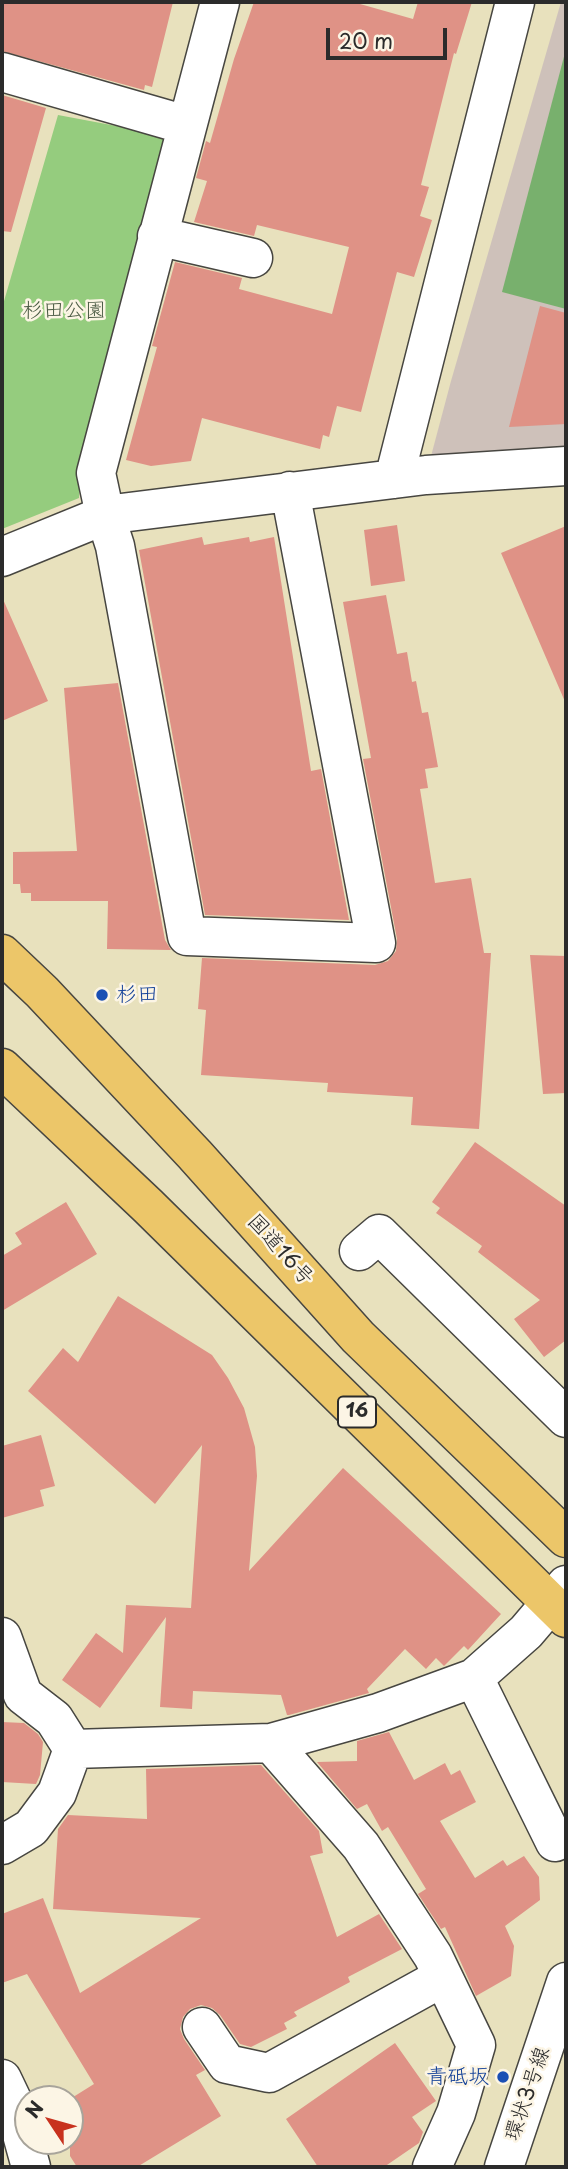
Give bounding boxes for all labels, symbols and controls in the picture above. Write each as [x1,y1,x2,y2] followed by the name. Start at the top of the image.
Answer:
[330,14,451,58] scale bar
[339,24,393,56] text: 20 m
[22,298,106,324] park label: 杉田公園
[116,982,158,1008] place label: 杉田
[94,987,110,1003] marker: 杉田
[241,1209,319,1291] street label: 国道16号
[338,1396,376,1428] road number: 16
[500,2044,556,2144] street label: 環状3号線
[426,2064,489,2090] place label: 青砥坂
[495,2069,511,2085] marker: 青砥坂
[14,2085,84,2155] north arrow
[18,2095,49,2123] text: N

